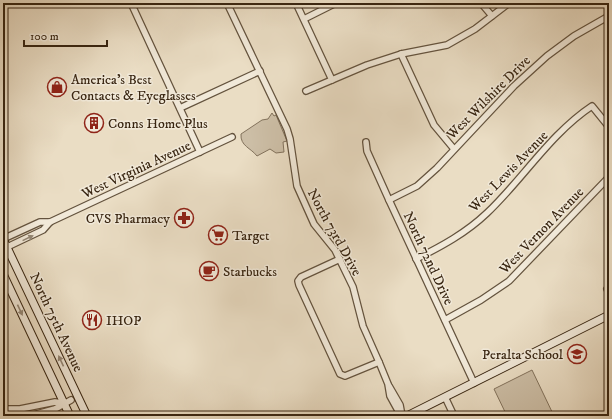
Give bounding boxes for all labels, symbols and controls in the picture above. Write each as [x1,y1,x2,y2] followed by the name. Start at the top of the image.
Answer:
[24,22,107,48] scale bar
[30,29,59,44] text: 100 m
[442,52,535,144] street label: West Wilshire Drive
[71,71,196,105] place label: America's Best Contacts & Eyeglasses
[46,76,68,98] shop icon: America's Best Contacts & Eyeglasses
[83,112,105,134] building icon: Conns Home Plus
[108,115,208,133] place label: Conns Home Plus
[465,127,552,217] street label: West Lewis Avenue
[78,137,194,203] street label: West Virginia Avenue
[495,183,588,279] street label: West Vernon Avenue
[303,186,366,279] street label: North 73rd Drive
[173,207,195,229] pharmacy icon: CVS Pharmacy
[399,209,458,308] street label: North 72nd Drive
[86,210,170,228] place label: CVS Pharmacy
[207,224,229,246] supermarket icon: Target
[232,227,270,245] place label: Target
[22,234,34,241] one-way arrow
[198,260,220,282] cafe icon: Starbucks
[223,263,277,281] place label: Starbucks
[25,270,87,375] street label: North 75th Avenue
[17,304,23,315] one-way arrow
[81,309,103,331] restaurant icon: IHOP
[106,312,141,330] place label: IHOP
[566,343,588,365] school or university icon: Peralta School
[482,346,564,364] place label: Peralta School
[58,355,64,367] one-way arrow

